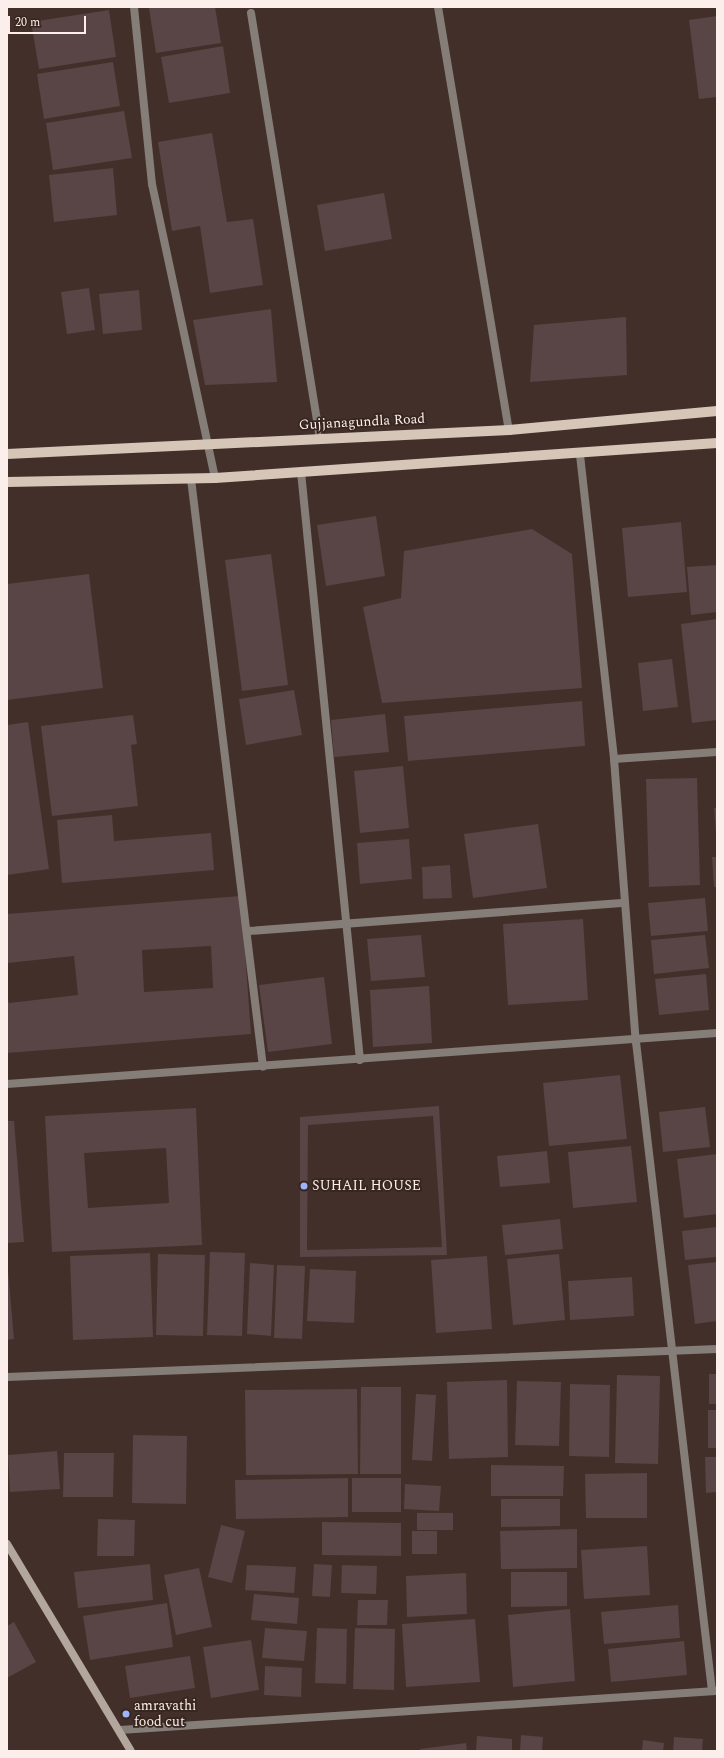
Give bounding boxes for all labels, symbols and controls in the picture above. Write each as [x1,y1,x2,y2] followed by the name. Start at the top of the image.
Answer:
[10,8,88,34] scale bar
[15,13,40,32] text: 20 m
[298,410,426,434] street label: Gujjanagundla Road
[312,1178,421,1194] place label: SUHAIL HOUSE
[299,1181,309,1191] marker: SUHAIL HOUSE
[134,1698,196,1730] place label: amravathi food cut
[121,1709,131,1719] marker: amravathi food cut

